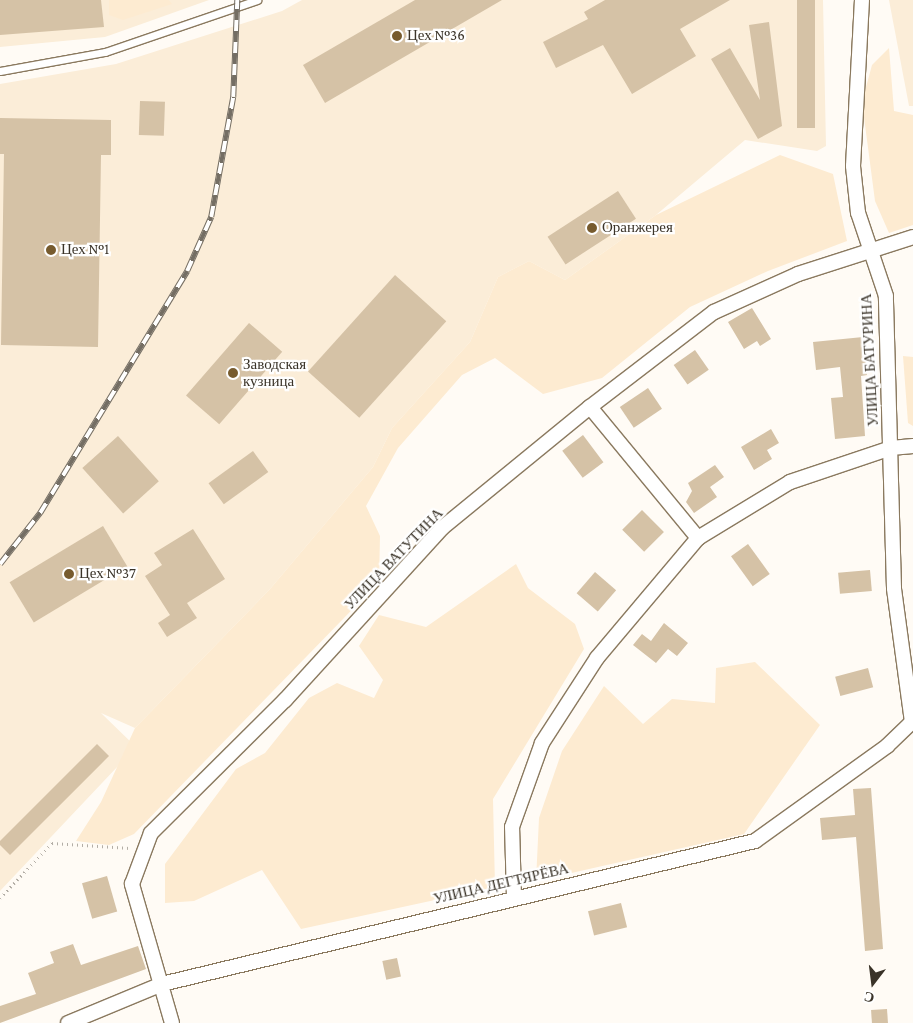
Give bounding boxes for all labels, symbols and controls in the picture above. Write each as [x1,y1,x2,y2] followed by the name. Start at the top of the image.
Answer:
[407,27,465,45] place label: Цех №36
[391,30,403,42] marker: Цех №36
[602,219,673,237] place label: Оранжерея
[586,222,598,234] marker: Оранжерея
[61,241,109,259] place label: Цех №1
[45,244,57,256] marker: Цех №1
[858,293,882,427] street label: УЛИЦА БАТУРИНА
[243,355,306,390] place label: Заводская кузница
[227,367,239,379] marker: Заводская кузница
[341,504,447,614] street label: УЛИЦА ВАТУТИНА
[79,565,136,583] place label: Цех №37
[63,568,75,580] marker: Цех №37
[432,860,570,908] street label: УЛИЦА ДЕГТЯРЁВА
[848,958,898,1008] north arrow
[862,988,876,1007] text: С

